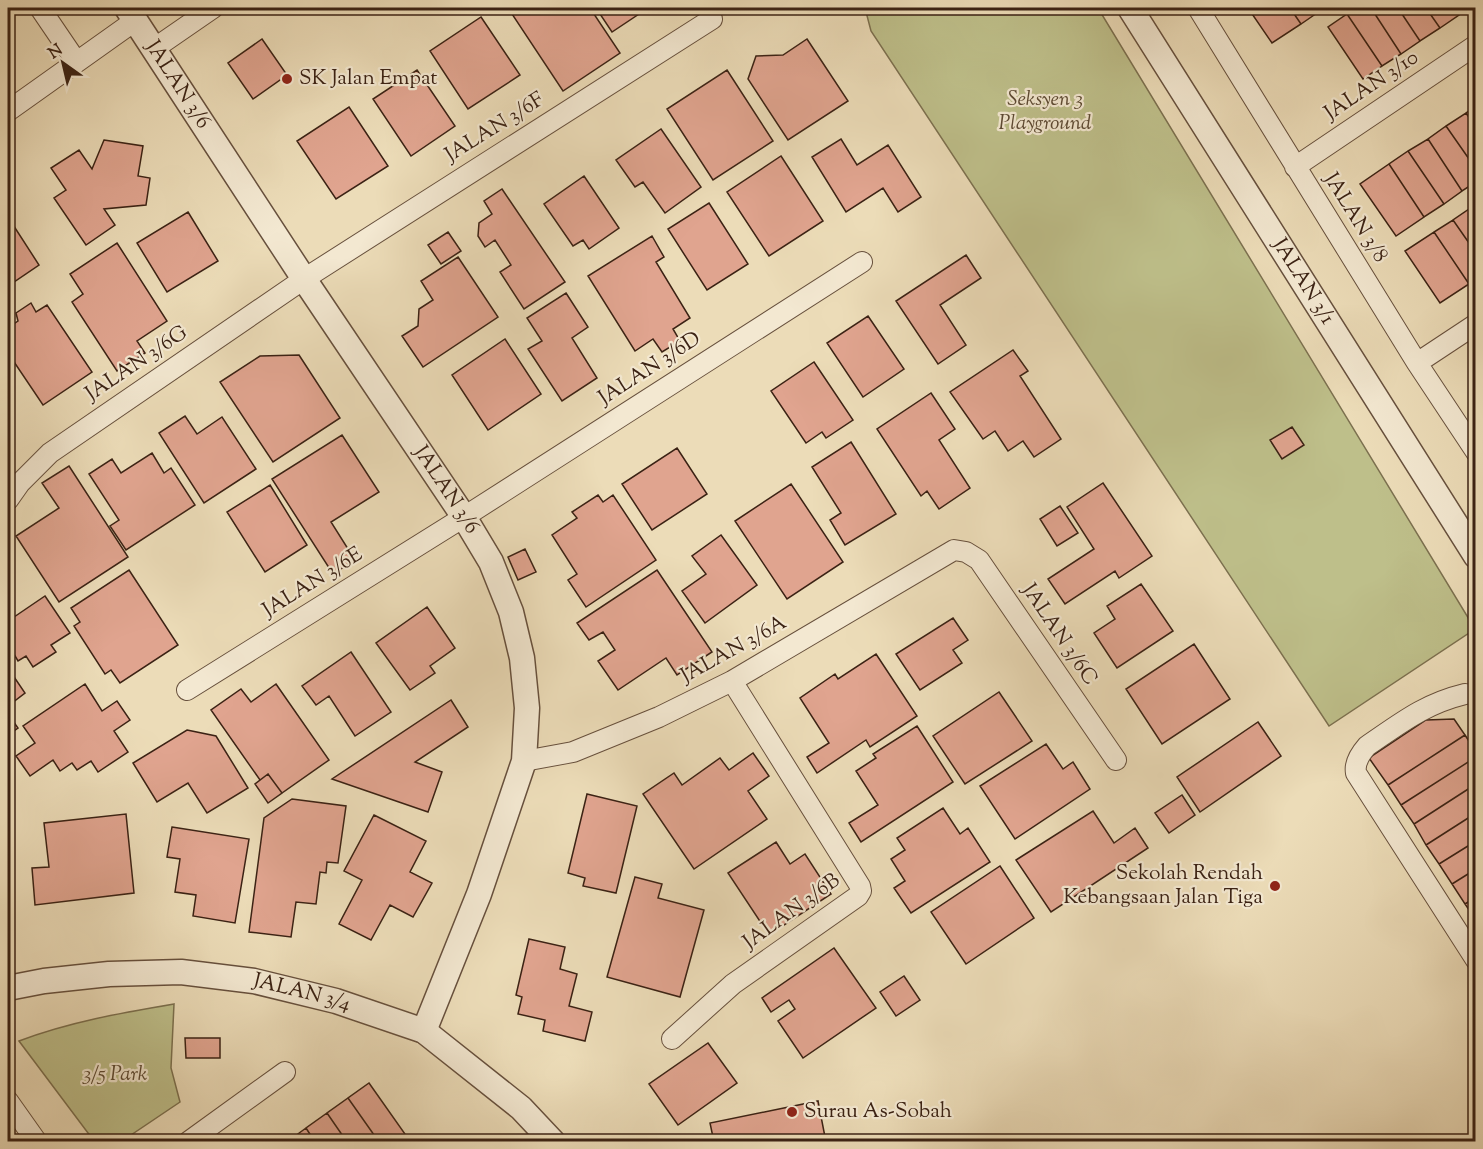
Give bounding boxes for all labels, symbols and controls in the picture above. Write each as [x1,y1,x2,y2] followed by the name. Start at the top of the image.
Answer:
[33,33,93,93] north arrow
[137,34,217,135] street label: JALAN 3/6
[44,39,68,66] text: N
[1318,43,1425,129] street label: JALAN 3/10
[299,64,438,94] place label: SK Jalan Empat
[280,72,294,86] marker: SK Jalan Empat
[439,85,551,171] street label: JALAN 3/6F
[999,85,1092,139] park label: Seksyen 3 Playground
[1315,166,1394,269] street label: JALAN 3/8
[1264,232,1342,331] street label: JALAN 3/1
[79,319,194,410] street label: JALAN 3/6G
[592,325,707,414] street label: JALAN 3/6D
[405,439,486,540] street label: JALAN 3/6
[256,540,369,626] street label: JALAN 3/6E
[1013,577,1104,692] street label: JALAN 3/6C
[675,609,792,692] street label: JALAN 3/6A
[1063,859,1263,913] place label: Sekolah Rendah Kebangsaan Jalan Tiga
[736,866,847,958] street label: JALAN 3/6B
[1268,879,1282,893] marker: Sekolah Rendah Kebangsaan Jalan Tiga
[249,966,355,1020] street label: JALAN 3/4
[82,1060,148,1090] park label: 3/5 Park
[804,1097,952,1127] place label: Surau As-Sobah
[785,1105,799,1119] marker: Surau As-Sobah

